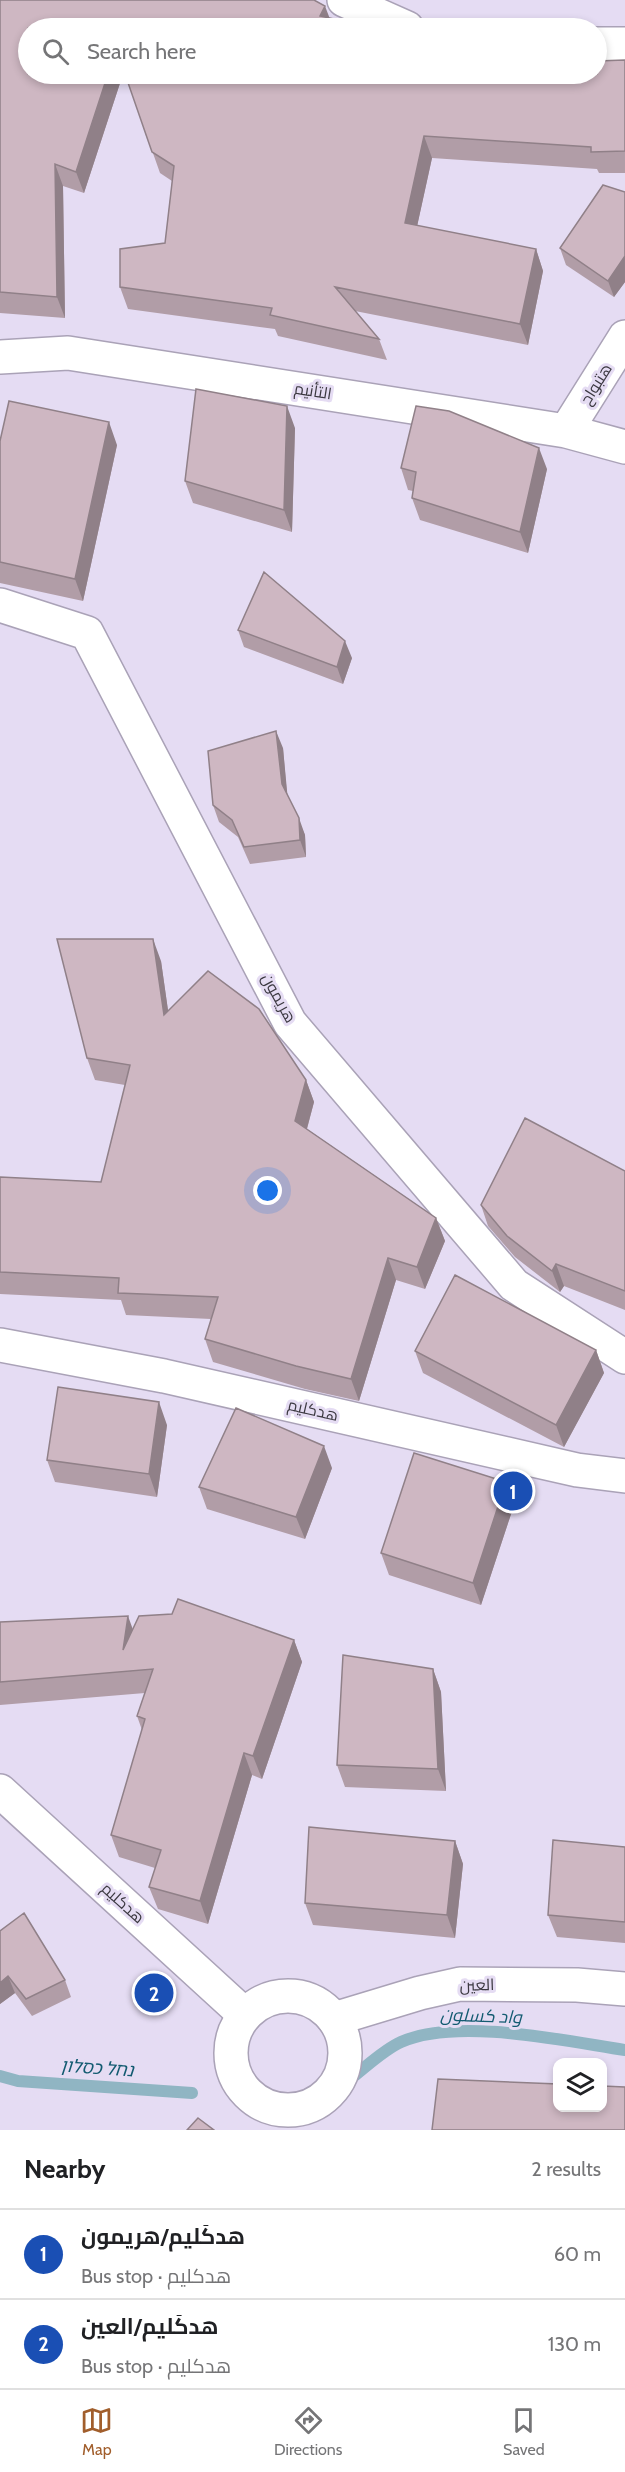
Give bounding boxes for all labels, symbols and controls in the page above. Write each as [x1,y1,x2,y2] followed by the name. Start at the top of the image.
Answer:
[18,18,607,84] search box
[39,35,72,68] icon: search
[87,38,196,65] text: Search here
[576,360,618,409] street label: هتبواح
[293,379,333,405] street label: التأنيم
[257,970,300,1027] street label: هريمون
[253,1176,282,1205] your location
[285,1395,340,1427] street label: هدكليم
[494,1468,532,1514] pin: 1
[96,1879,148,1929] street label: هدكليم
[134,1970,174,2016] pin: 2
[459,1975,495,1996] street label: العين
[440,2004,523,2028] water label: واد كسلون
[60,2054,135,2082] water label: נחל כסלון
[553,2058,607,2112] map controls
[553,2058,607,2112] button: layers
[24,2153,105,2185] text: Nearby
[531,2157,601,2181] text: 2 results
[81,2223,245,2250] text: هدكَليم/هريمون
[40,2242,47,2266] text: 1
[554,2242,601,2266] text: 60 m
[81,2264,231,2288] text: Bus stop · هدكليم
[81,2313,218,2340] text: هدكَليم/العين
[38,2332,49,2356] text: 2
[548,2332,601,2356] text: 130 m
[81,2354,231,2378] text: Bus stop · هدكليم
[80,2404,113,2459] tab: Map
[274,2404,342,2459] tab: Directions
[503,2404,545,2459] tab: Saved

